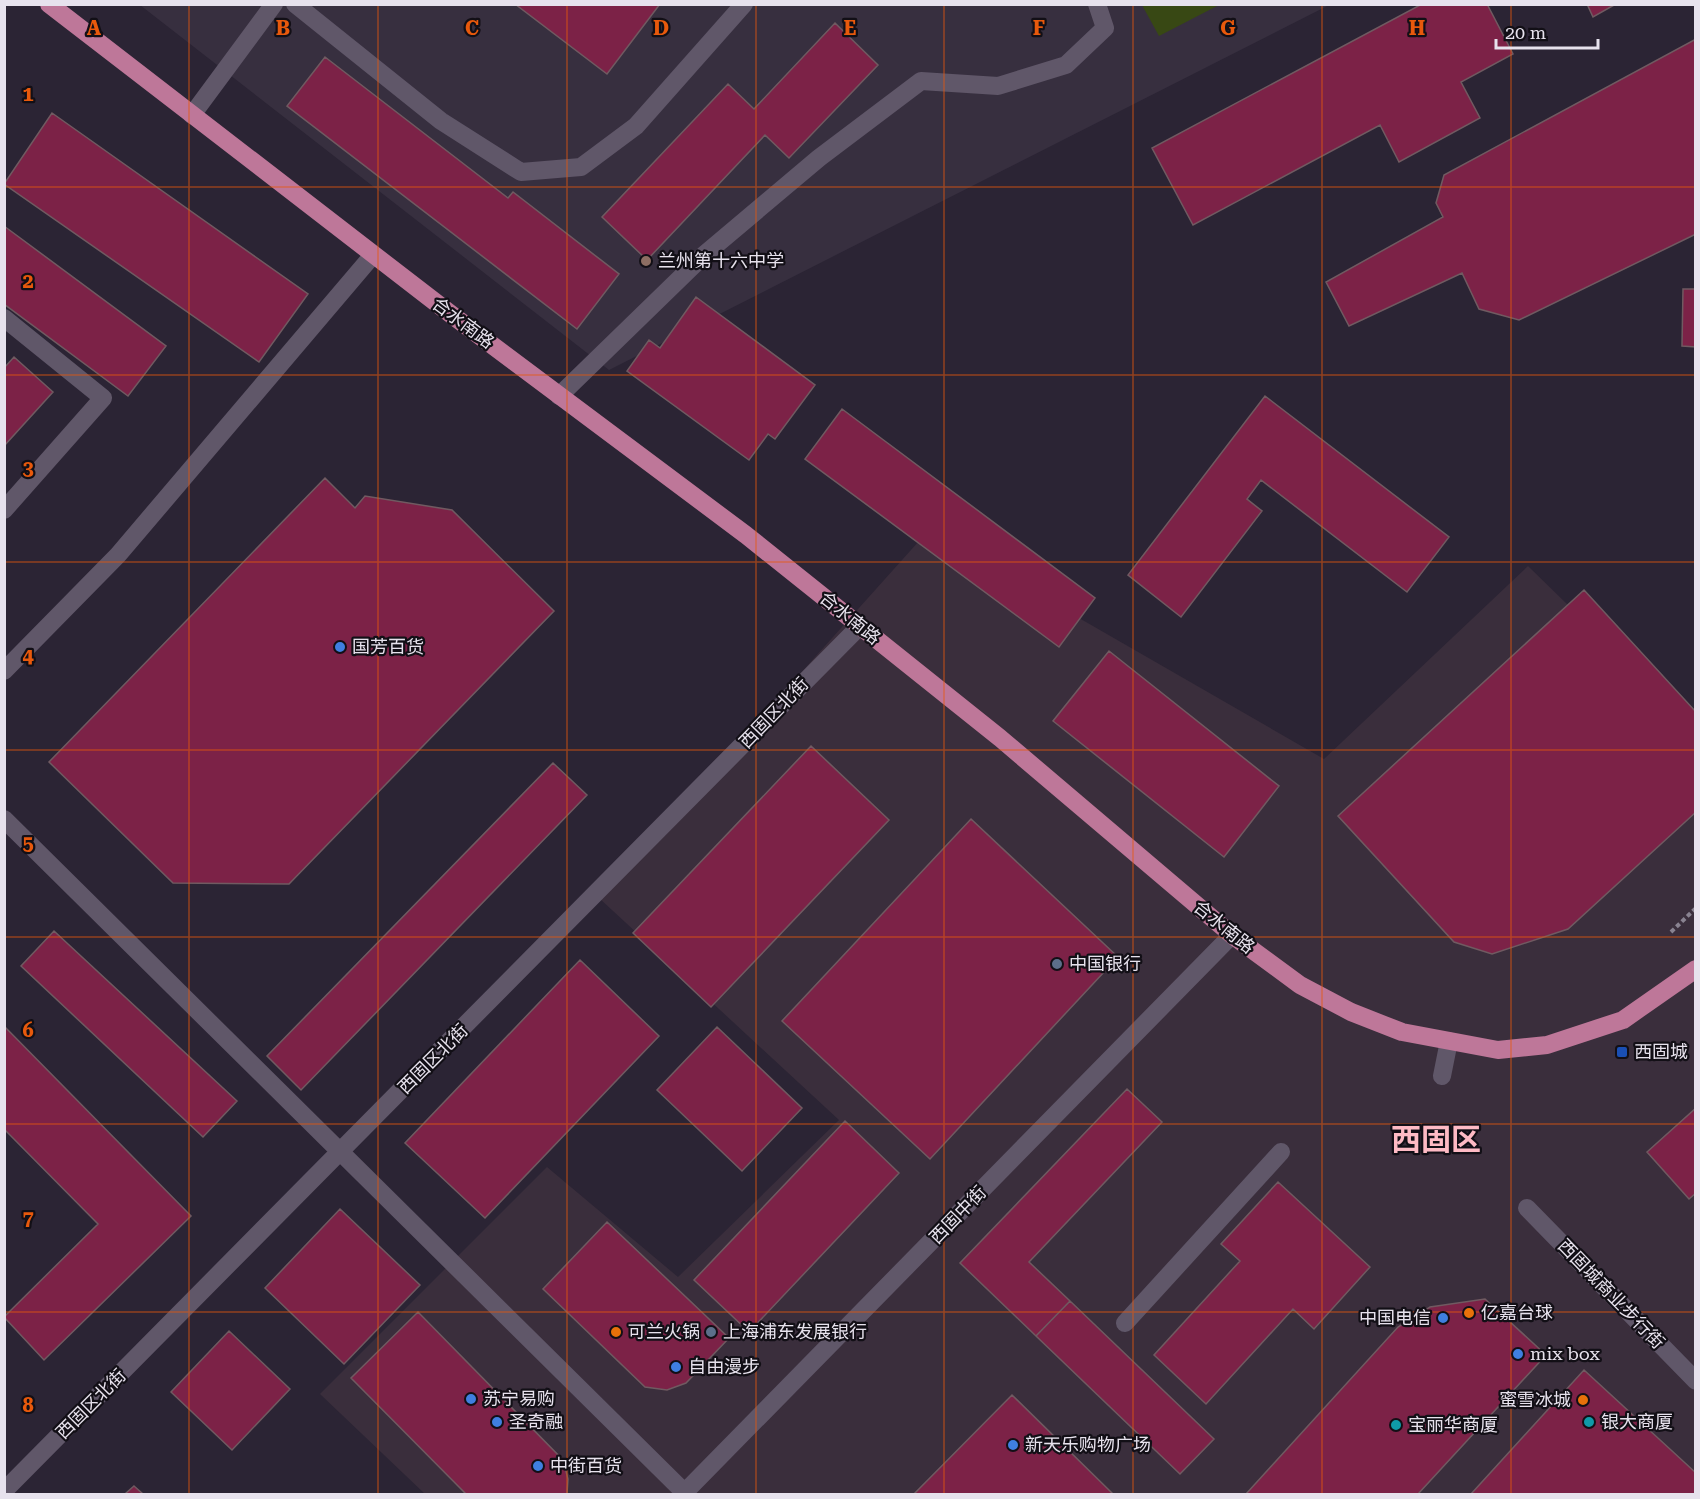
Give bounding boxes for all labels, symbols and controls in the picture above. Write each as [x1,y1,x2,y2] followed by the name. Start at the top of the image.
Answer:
[1496,12,1598,50] scale bar
[87,16,102,40] text: A
[276,16,290,40] text: B
[465,16,479,40] text: C
[653,16,669,40] text: D
[844,16,857,40] text: E
[1033,16,1045,40] text: F
[1220,16,1236,40] text: G
[1409,16,1425,40] text: H
[1505,22,1546,43] text: 20 m
[22,82,34,106] text: 1
[658,250,784,271] place label: 兰州第十六中学
[639,254,653,268] marker: 兰州第十六中学
[22,269,34,293] text: 2
[428,293,498,353] street label: 合水南路
[22,456,34,480] text: 3
[816,587,885,648] street label: 合水南路
[352,636,424,657] place label: 国芳百货
[333,640,347,654] marker: 国芳百货
[22,644,34,668] text: 4
[735,673,812,752] street label: 西固区北街
[22,831,34,855] text: 5
[1190,896,1259,957] street label: 合水南路
[1069,953,1141,974] place label: 中国银行
[1050,957,1064,971] marker: 中国银行
[22,1018,34,1042] text: 6
[393,1019,472,1098] street label: 西固区北街
[1634,1041,1688,1062] place label: 西固城
[1615,1045,1629,1059] marker: 西固城
[1391,1122,1481,1157] district label: 西固区
[925,1181,990,1248] street label: 西固中街
[22,1206,34,1230] text: 7
[1554,1235,1669,1353] street label: 西固城商业步行街
[1481,1302,1553,1323] place label: 亿嘉台球
[1462,1306,1476,1320] marker: 亿嘉台球
[1359,1307,1431,1328] place label: 中国电信
[1436,1311,1450,1325] marker: 中国电信
[628,1321,700,1342] place label: 可兰火锅
[723,1321,867,1342] place label: 上海浦东发展银行
[609,1325,623,1339] marker: 可兰火锅
[704,1325,718,1339] marker: 上海浦东发展银行
[1530,1343,1601,1364] place label: mix box
[1511,1347,1525,1361] marker: mix box
[688,1356,760,1377] place label: 自由漫步
[669,1360,683,1374] marker: 自由漫步
[51,1364,130,1443] street label: 西固区北街
[483,1388,555,1409] place label: 苏宁易购
[1499,1389,1571,1410] place label: 蜜雪冰城
[464,1392,478,1406] marker: 苏宁易购
[22,1393,34,1417] text: 8
[1576,1393,1590,1407] marker: 蜜雪冰城
[509,1411,563,1432] place label: 圣奇融
[1601,1411,1673,1432] place label: 银大商厦
[1408,1414,1498,1435] place label: 宝丽华商厦
[490,1415,504,1429] marker: 圣奇融
[1582,1415,1596,1429] marker: 银大商厦
[1389,1418,1403,1432] marker: 宝丽华商厦
[1025,1434,1151,1455] place label: 新天乐购物广场
[1006,1438,1020,1452] marker: 新天乐购物广场
[550,1455,622,1476] place label: 中街百货
[531,1459,545,1473] marker: 中街百货

